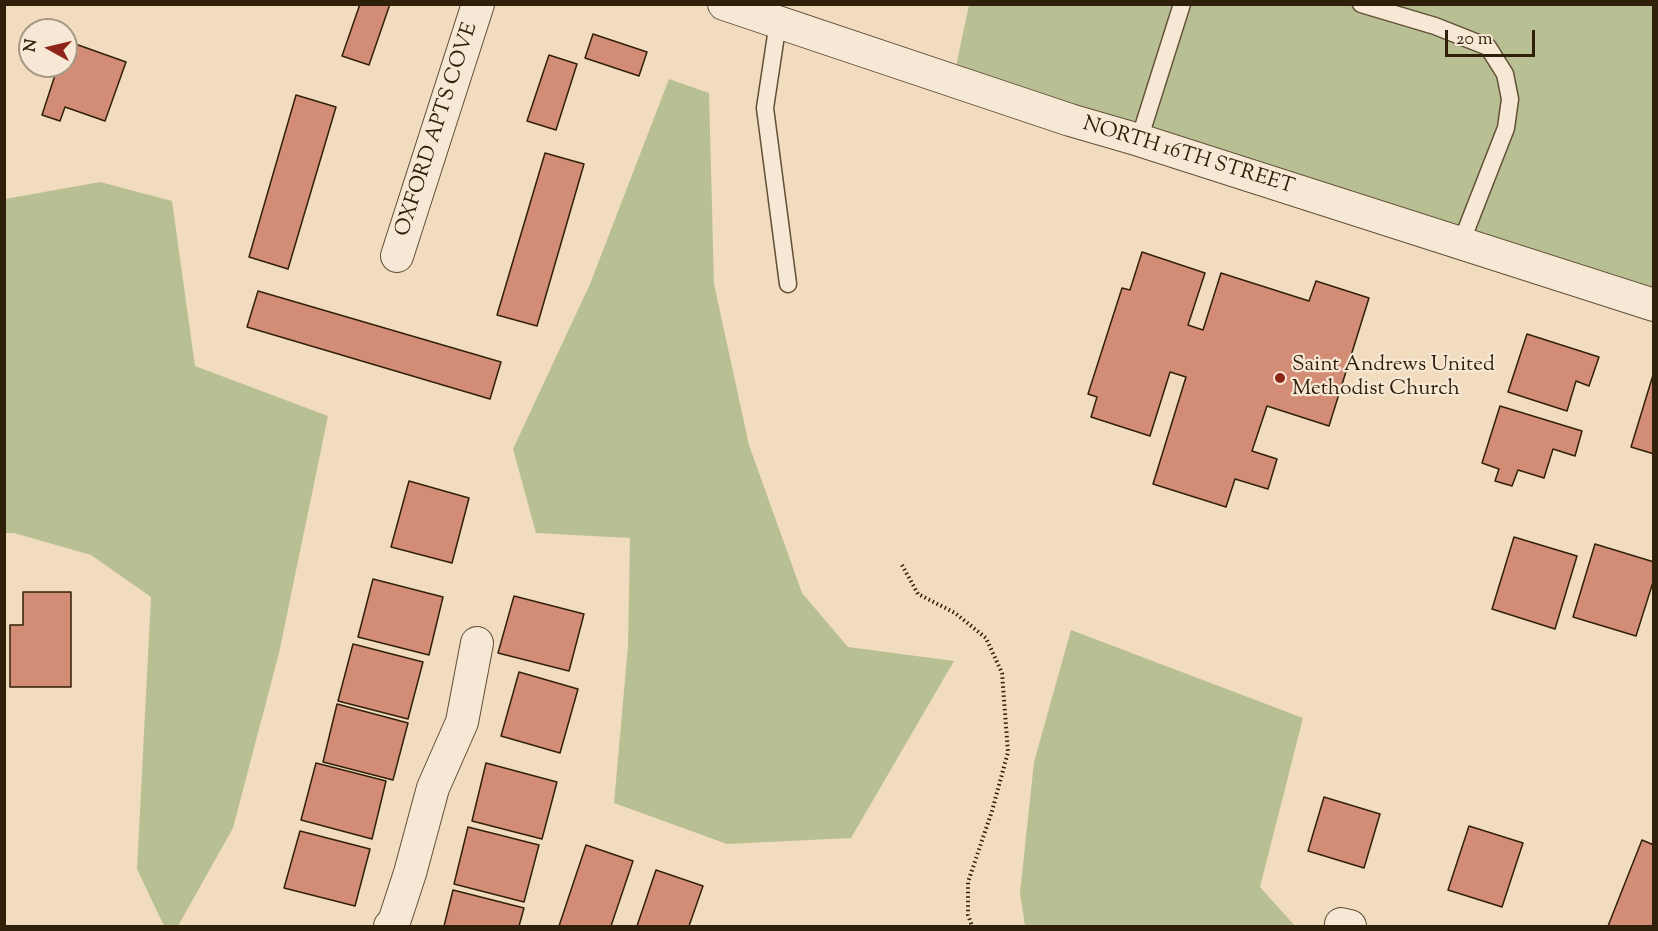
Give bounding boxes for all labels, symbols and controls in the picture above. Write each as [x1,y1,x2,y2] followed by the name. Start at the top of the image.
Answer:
[18,18,78,78] north arrow
[1448,18,1538,56] scale bar
[391,20,485,240] street label: OXFORD APTS COVE
[1456,27,1493,53] text: 20 m
[19,38,44,54] text: N
[1079,113,1297,201] street label: NORTH 16TH STREET
[1292,353,1495,403] place label: Saint Andrews United Methodist Church
[1273,371,1287,385] marker: Saint Andrews United Methodist Church

